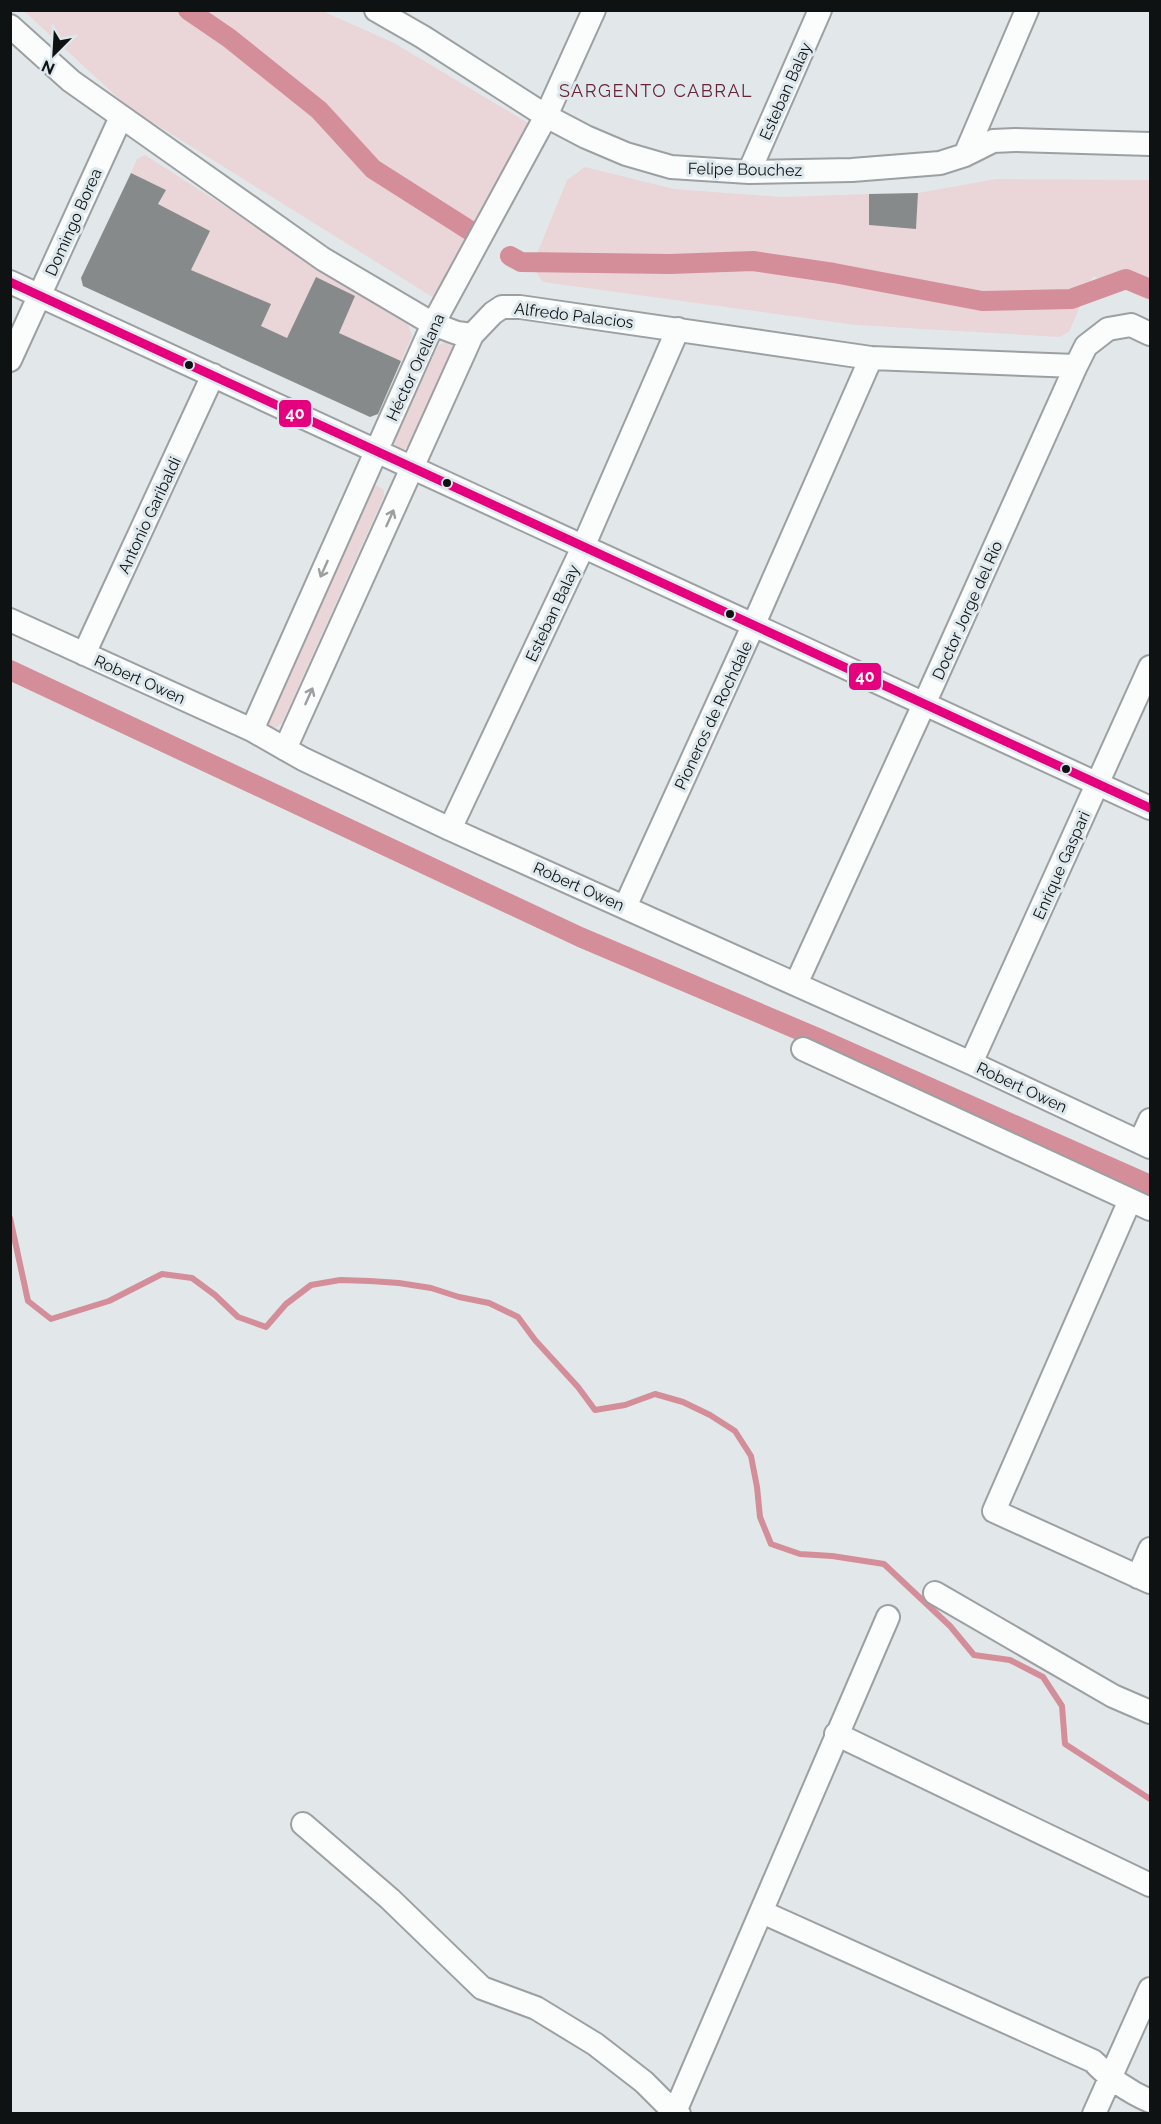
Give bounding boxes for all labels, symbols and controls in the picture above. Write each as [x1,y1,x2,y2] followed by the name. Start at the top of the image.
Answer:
[24,24,84,84] north arrow
[755,39,816,143] street label: Esteban Balay
[39,56,58,78] text: N
[559,80,753,101] district label: SARGENTO CABRAL
[688,159,802,180] street label: Felipe Bouchez
[41,166,106,279] street label: Domingo Borea
[513,299,635,332] street label: Alfredo Palacios
[382,311,449,424] street label: Héctor Orellana
[183,359,195,371] unlabelled marker
[278,399,312,428] line badge: 40
[286,404,305,423] text: 40
[114,454,185,577] street label: Antonio Garibaldi
[441,477,453,489] unlabelled marker
[384,510,396,528] one-way arrow
[928,538,1007,683] street label: Doctor Jorge del Río
[317,560,329,578] one-way arrow
[522,561,583,665] street label: Esteban Balay
[724,608,736,620] unlabelled marker
[671,638,756,793] street label: Pioneros de Rochdale
[91,651,188,708] street label: Robert Owen
[848,662,882,691] line badge: 40
[856,667,875,686] text: 40
[304,687,315,705] one-way arrow
[1060,763,1072,775] unlabelled marker
[1029,808,1094,922] street label: Enrique Gaspari
[530,858,627,915] street label: Robert Owen
[974,1058,1070,1117] street label: Robert Owen

